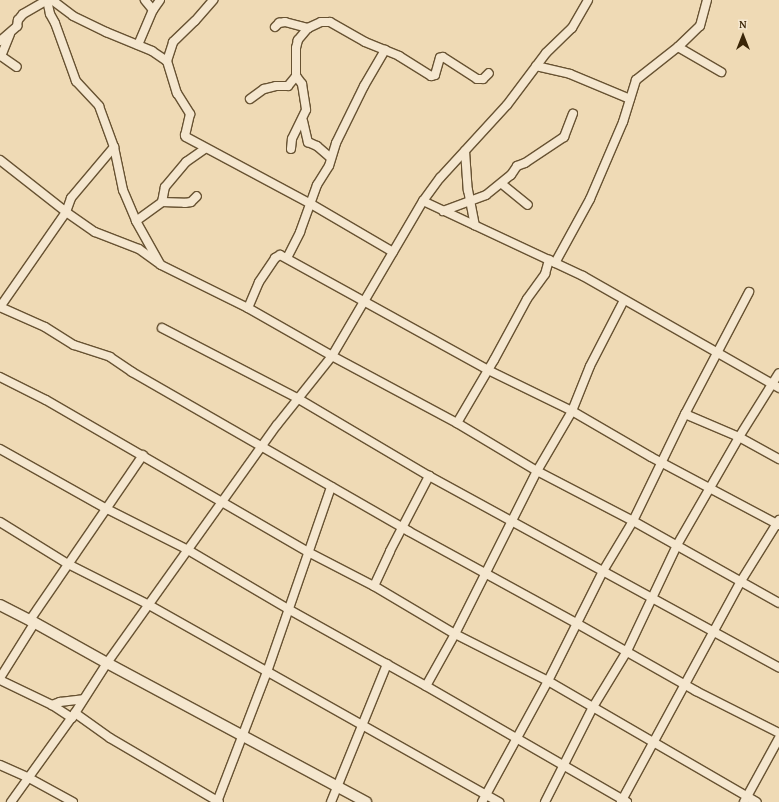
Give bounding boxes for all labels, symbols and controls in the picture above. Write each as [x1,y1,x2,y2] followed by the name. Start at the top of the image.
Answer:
[723,16,763,56] north arrow
[739,16,747,32] text: N

